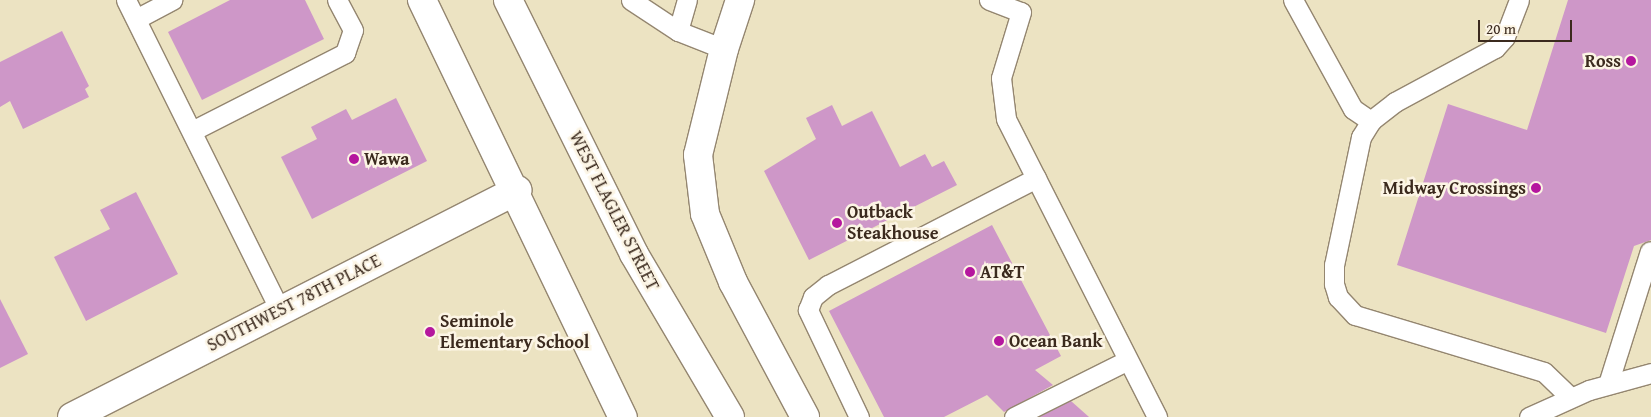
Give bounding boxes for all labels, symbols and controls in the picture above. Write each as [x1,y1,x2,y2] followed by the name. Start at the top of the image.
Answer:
[1481,10,1575,42] scale bar
[1486,18,1516,39] text: 20 m
[1585,50,1621,72] place label: Ross
[1625,55,1637,67] marker: Ross
[564,128,664,294] street label: WEST FLAGLER STREET
[364,148,409,170] place label: Wawa
[348,153,360,165] marker: Wawa
[1383,177,1526,199] place label: Midway Crossings
[1530,182,1542,194] marker: Midway Crossings
[847,202,939,244] place label: Outback Steakhouse
[831,217,843,229] marker: Outback Steakhouse
[203,250,385,356] street label: SOUTHWEST 78TH PLACE
[980,261,1024,283] place label: AT&T
[964,266,976,278] marker: AT&T
[440,311,589,354] place label: Seminole Elementary School
[424,326,436,338] marker: Seminole Elementary School
[1009,330,1103,352] place label: Ocean Bank
[993,335,1005,347] marker: Ocean Bank

